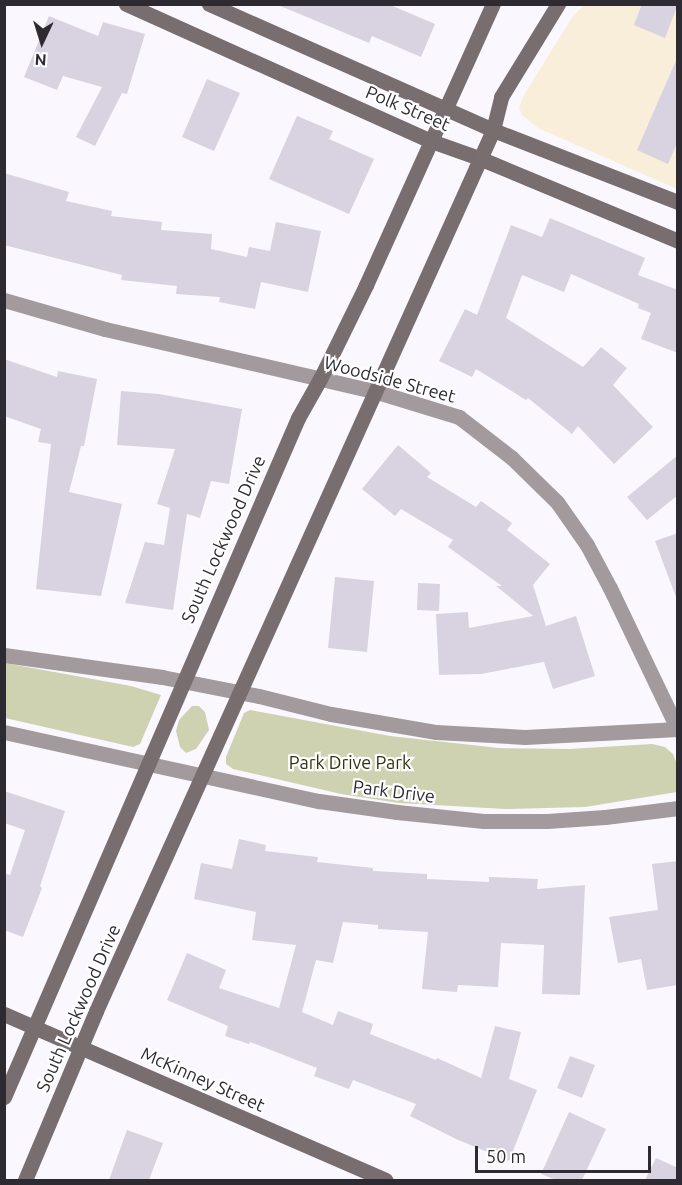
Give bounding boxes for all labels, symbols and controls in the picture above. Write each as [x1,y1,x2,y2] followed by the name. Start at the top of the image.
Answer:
[12,12,72,72] north arrow
[34,51,47,69] text: N
[363,81,453,135] street label: Polk Street
[322,351,458,407] street label: Woodside Street
[176,452,270,626] street label: South Lockwood Drive
[289,751,411,773] park label: Park Drive Park
[352,775,436,807] street label: Park Drive
[31,921,125,1095] street label: South Lockwood Drive
[138,1042,268,1116] street label: McKinney Street
[478,1134,654,1172] scale bar
[486,1146,526,1166] text: 50 m

